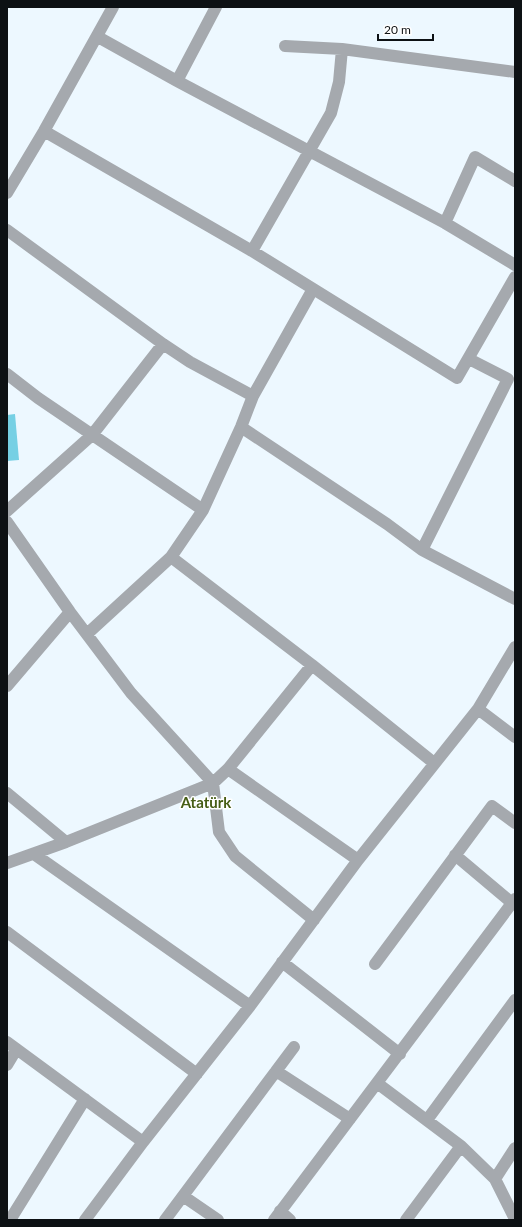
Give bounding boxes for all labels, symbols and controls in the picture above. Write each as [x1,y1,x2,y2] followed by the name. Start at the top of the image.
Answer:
[378,16,433,42] scale bar
[384,22,411,37] text: 20 m
[180,793,232,811] district label: Atatürk

